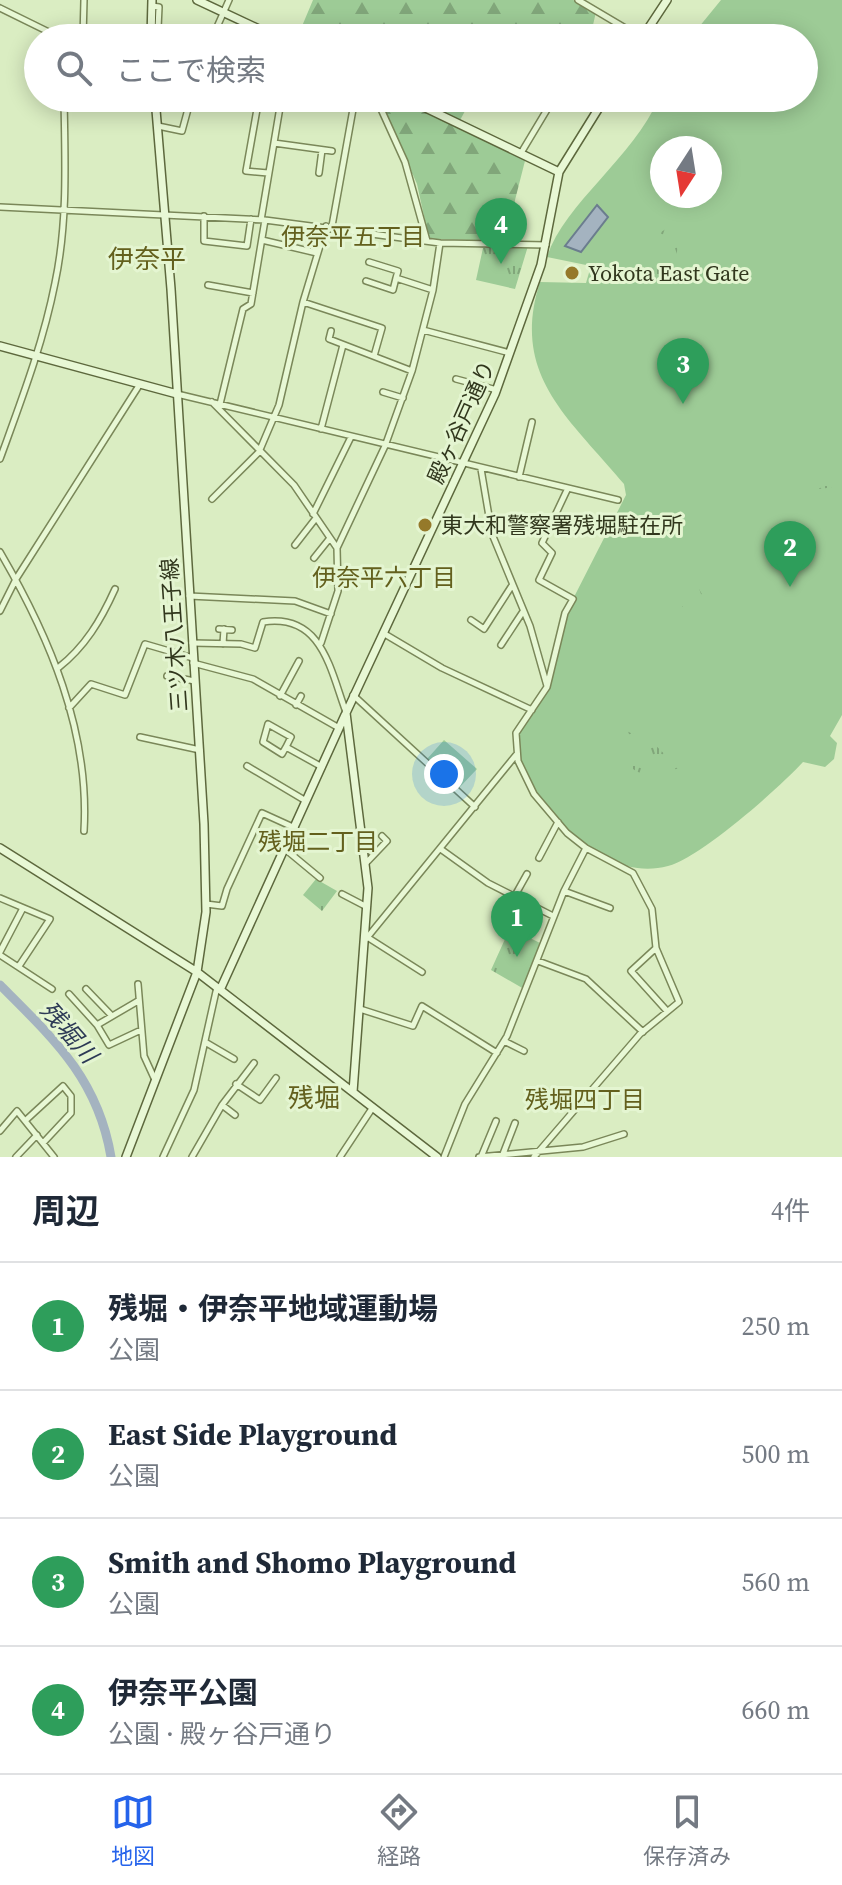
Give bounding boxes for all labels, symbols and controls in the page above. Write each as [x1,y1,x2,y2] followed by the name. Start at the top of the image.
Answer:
[24,24,818,112] search box
[52,46,96,90] icon: search
[116,50,266,91] text: ここで検索
[650,136,722,208] north arrow
[475,198,527,264] pin: 4
[281,220,425,253] district label: 伊奈平五丁目
[108,241,186,277] district label: 伊奈平
[588,258,750,288] place label: Yokota East Gate
[563,264,581,282] marker: Yokota East Gate
[657,338,709,404] pin: 3
[420,356,502,488] street label: 殿ヶ谷戸通り
[441,510,683,540] place label: 東大和警察署残堀駐在所
[416,516,434,534] marker: 東大和警察署残堀駐在所
[764,521,816,587] pin: 2
[154,557,194,713] street label: 三ツ木八王子線
[312,561,456,594] district label: 伊奈平六丁目
[424,754,464,794] your location
[258,825,378,858] district label: 残堀二丁目
[491,891,543,957] pin: 1
[33,994,107,1072] water label: 残堀川
[288,1080,340,1116] district label: 残堀
[525,1083,645,1116] district label: 残堀四丁目
[32,1188,100,1234] text: 周辺
[771,1193,810,1229] text: 4件
[108,1288,438,1329] text: 残堀・伊奈平地域運動場
[51,1308,65,1344] text: 1
[742,1308,810,1344] text: 250 m
[108,1332,160,1368] text: 公園
[108,1414,397,1455] text: East Side Playground
[51,1436,65,1472] text: 2
[742,1436,810,1472] text: 500 m
[108,1458,160,1494] text: 公園
[108,1542,516,1583] text: Smith and Shomo Playground
[51,1564,65,1600] text: 3
[742,1564,810,1600] text: 560 m
[108,1586,160,1622] text: 公園
[108,1672,258,1713] text: 伊奈平公園
[51,1692,65,1728] text: 4
[742,1692,810,1728] text: 660 m
[108,1716,336,1752] text: 公園 · 殿ヶ谷戸通り
[111,1790,155,1871] tab: 地図
[377,1790,421,1871] tab: 経路
[643,1790,731,1871] tab: 保存済み

